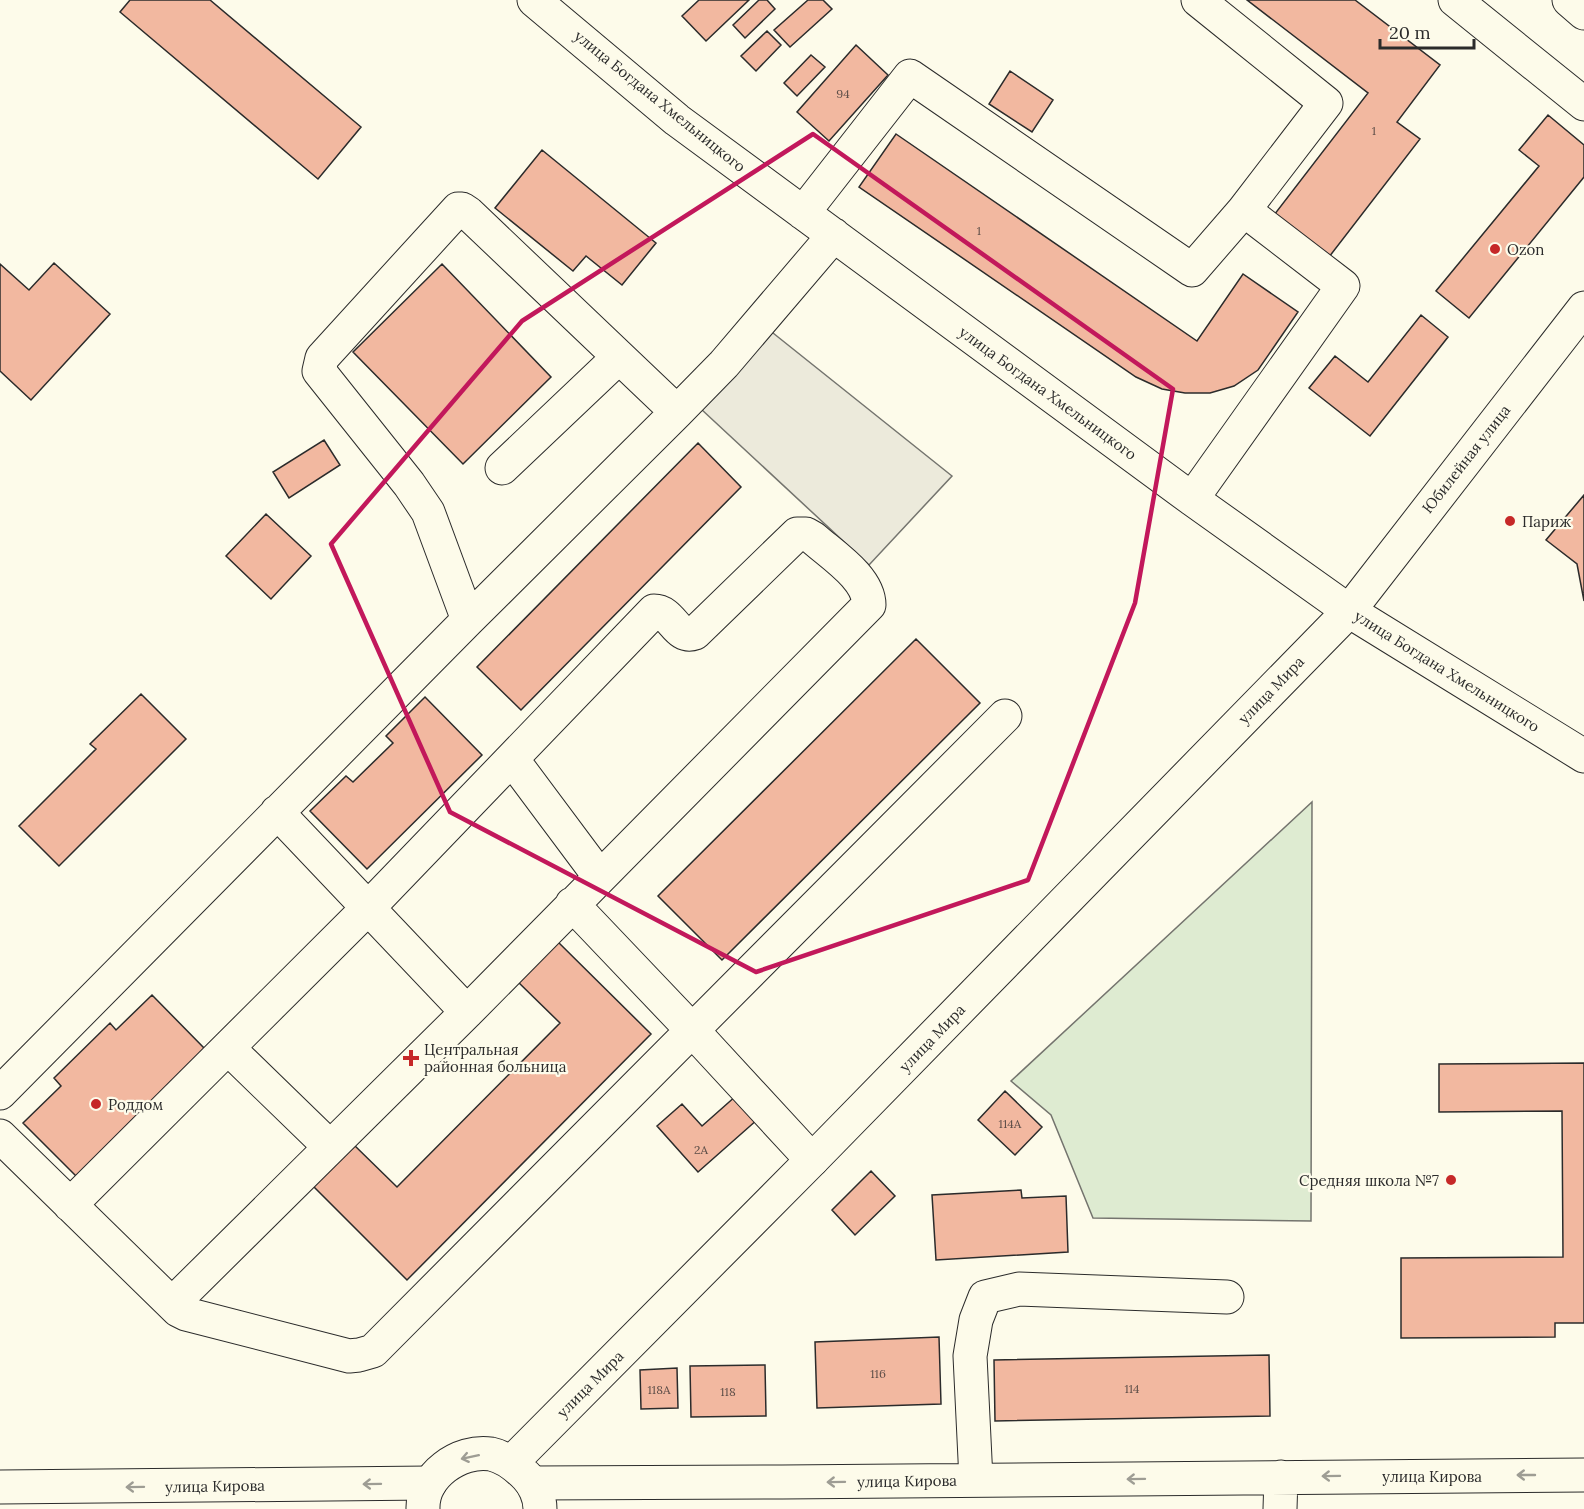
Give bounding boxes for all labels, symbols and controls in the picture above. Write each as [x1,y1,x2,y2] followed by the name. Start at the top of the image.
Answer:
[1380,12,1474,50] scale bar
[1389,21,1431,44] text: 20 m
[571,26,750,176] street label: улица Богдана Хмельницкого
[836,86,850,101] house number: 94
[1372,123,1376,138] house number: 1
[977,223,981,238] house number: 1
[1507,240,1544,259] place label: Ozon
[1488,242,1502,256] marker: Ozon
[956,322,1141,464] street label: улица Богдана Хмельницкого
[1418,401,1514,517] street label: Юбилейная улица
[1522,512,1571,531] place label: Париж
[1503,514,1517,528] marker: Париж
[1351,606,1543,736] street label: улица Богдана Хмельницкого
[1234,652,1308,728] street label: улица Мира
[895,1000,969,1076] street label: улица Мира
[424,1040,567,1076] place label: Центральная районная больница
[402,1049,420,1067] marker: Центральная районная больница
[108,1095,163,1114] place label: Роддом
[89,1097,103,1111] marker: Роддом
[999,1116,1022,1131] house number: 114А
[694,1142,708,1157] house number: 2А
[1299,1171,1439,1190] place label: Средняя школа №7
[1444,1173,1458,1187] marker: Средняя школа №7
[553,1346,628,1421] street label: улица Мира
[870,1366,886,1381] house number: 116
[1124,1381,1140,1396] house number: 114
[648,1382,671,1397] house number: 118А
[720,1384,736,1399] house number: 118
[461,1452,480,1463] one-way arrow
[1382,1467,1482,1486] street label: улица Кирова
[1516,1469,1536,1481] one-way arrow
[1321,1470,1341,1482] one-way arrow
[857,1471,957,1491] street label: улица Кирова
[1126,1473,1146,1484] one-way arrow
[165,1476,265,1496] street label: улица Кирова
[826,1476,846,1488] one-way arrow
[362,1478,382,1490] one-way arrow
[125,1481,145,1493] one-way arrow

